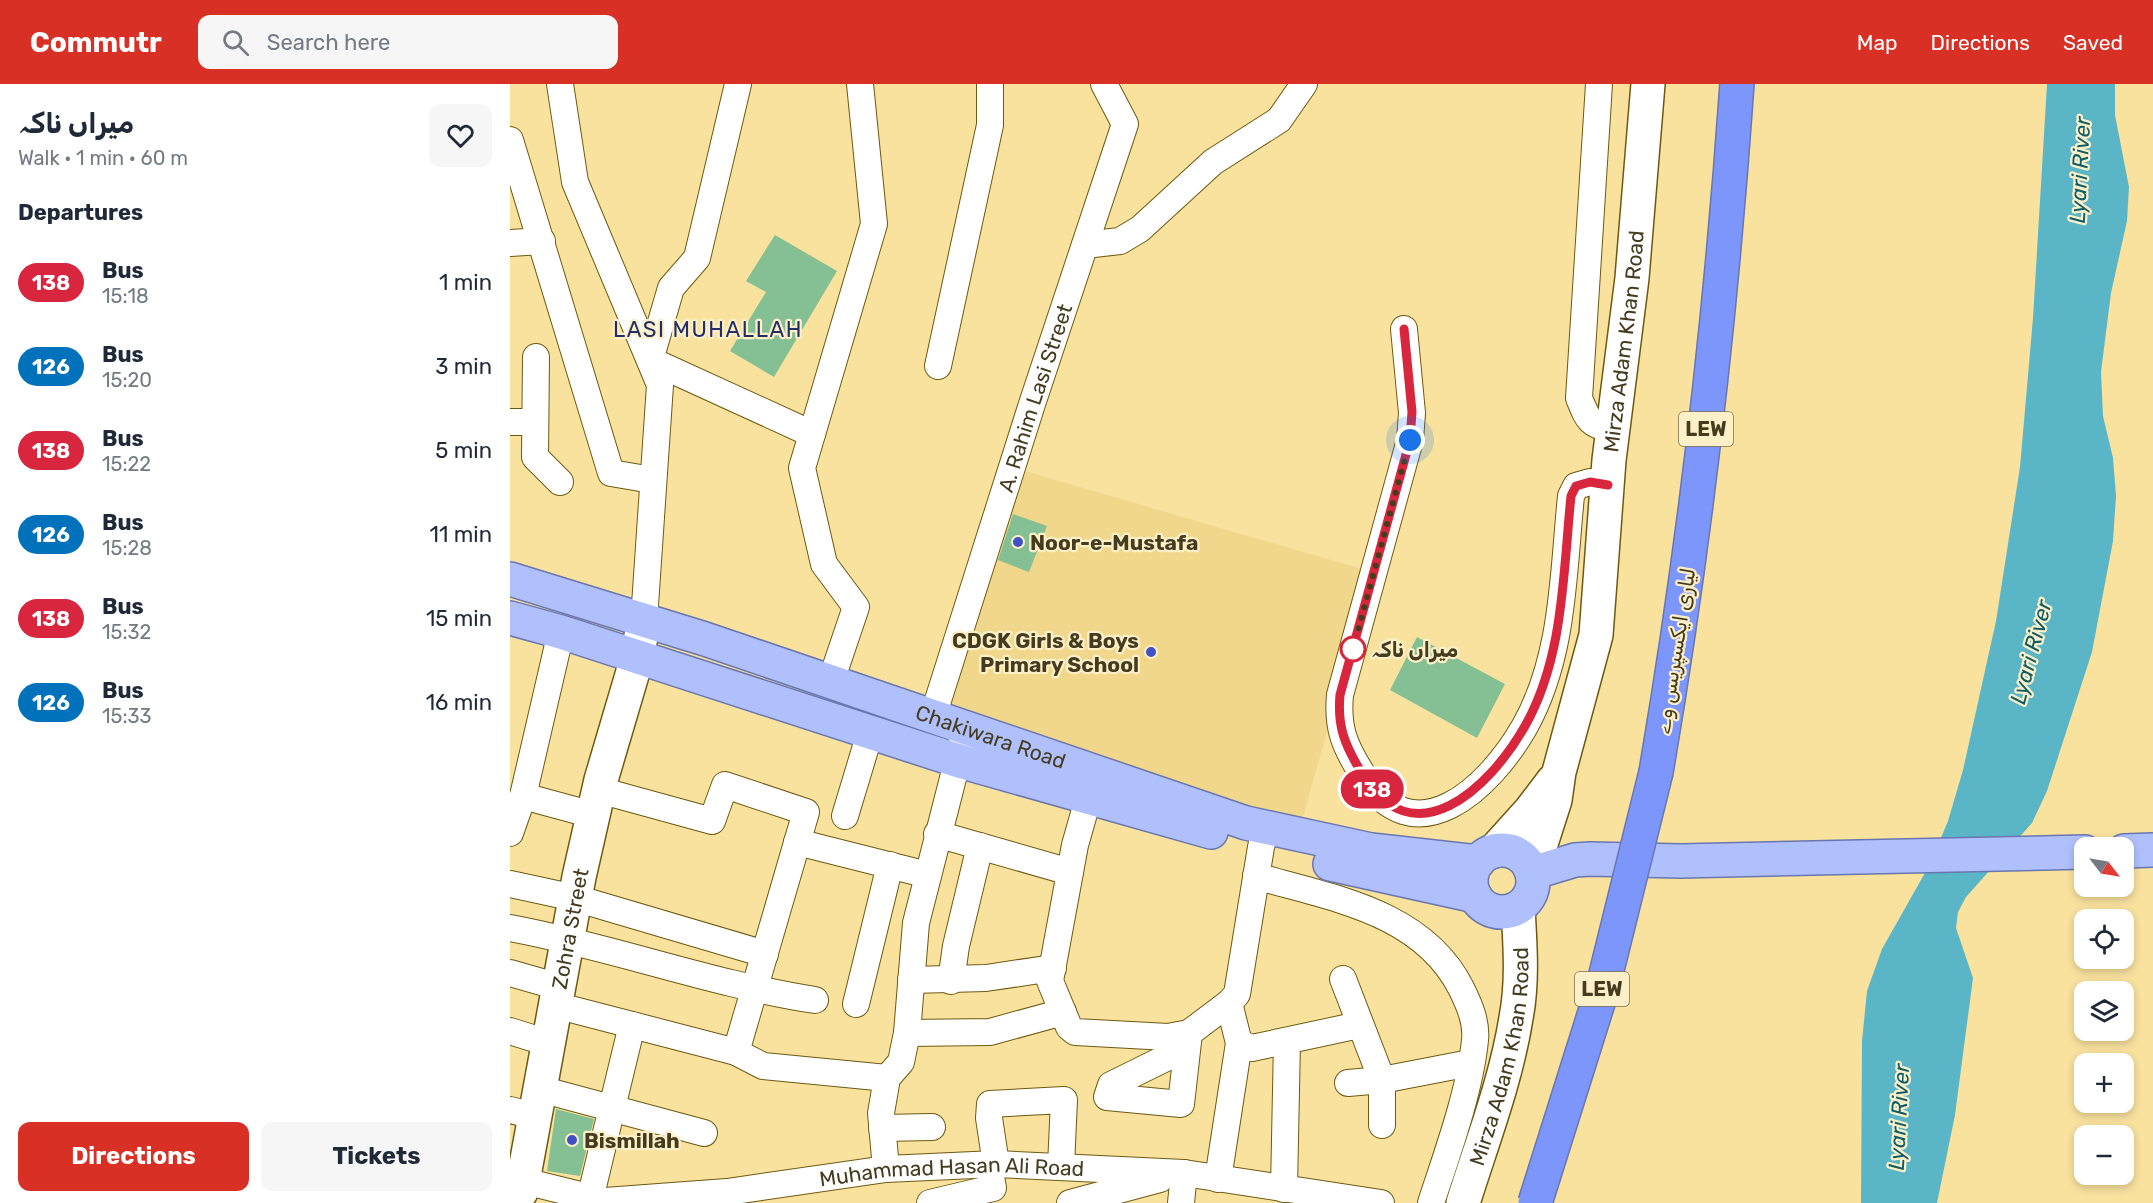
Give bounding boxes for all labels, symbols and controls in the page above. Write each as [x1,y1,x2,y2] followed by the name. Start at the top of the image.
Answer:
[198,15,618,69] search box
[30,26,162,59] text: Commutr
[219,26,252,59] icon: search
[267,29,390,56] text: Search here
[1857,30,1898,55] text: Map
[1931,30,2030,55] text: Directions
[2063,30,2123,55] text: Saved
[429,104,492,167] button: heart
[18,107,134,140] text: میراں ناکہ
[2064,114,2096,224] water label: Lyari River
[18,146,188,170] text: Walk · 1 min · 60 m
[18,199,143,226] text: Departures
[1598,229,1648,454] street label: Mirza Adam Khan Road
[102,257,144,284] text: Bus
[439,269,492,296] text: 1 min
[32,270,70,295] text: 138
[102,284,149,308] text: 15:18
[992,300,1077,495] street label: A. Rahim Lasi Street
[613,316,803,343] district label: LASI MUHALLAH
[102,341,144,368] text: Bus
[435,353,492,380] text: 3 min
[32,354,70,379] text: 126
[102,368,152,392] text: 15:20
[1679,412,1733,446] road number: LEW
[102,425,144,452] text: Bus
[1395,425,1425,455] your location
[435,437,492,464] text: 5 min
[32,438,70,463] text: 138
[102,452,151,476] text: 15:22
[102,509,144,536] text: Bus
[430,521,492,548] text: 11 min
[32,522,70,547] text: 126
[1030,530,1198,555] place label: Noor-e-Mustafa
[1011,535,1025,549] marker: Noor-e-Mustafa
[102,536,152,560] text: 15:28
[1649,566,1702,736] street label: لیاری ایکسپریس وے
[102,593,144,620] text: Bus
[2004,595,2058,707] water label: Lyari River
[426,605,492,632] text: 15 min
[32,606,70,631] text: 138
[102,620,151,644] text: 15:32
[952,628,1139,677] place label: CDGK Girls & Boys Primary School
[1340,636,1366,662] marker: میراں ناکہ
[1371,637,1458,663] place label: میراں ناکہ
[1144,645,1158,659] marker: CDGK Girls & Boys Primary School
[102,677,144,704] text: Bus
[426,689,492,716] text: 16 min
[32,690,70,715] text: 126
[913,699,1069,773] street label: Chakiwara Road
[102,704,152,728] text: 15:33
[1338,770,1406,808] line badge: 138
[1353,777,1391,802] text: 138
[2074,837,2134,897] north arrow
[2074,837,2134,1185] map controls
[546,866,593,991] street label: Zohra Street
[2074,909,2134,969] button: locate
[1464,947,1533,1169] street label: Mirza Adam Khan Road
[1575,972,1629,1006] road number: LEW
[2074,981,2134,1041] button: layers
[2074,1053,2134,1113] button: +
[1883,1061,1915,1171] water label: Lyari River
[18,1122,249,1191] button: Directions
[261,1122,492,1191] button: Tickets
[2074,1125,2134,1185] button: −
[584,1128,680,1153] place label: Bismillah
[565,1133,579,1147] marker: Bismillah
[818,1151,1085,1191] street label: Muhammad Hasan Ali Road

